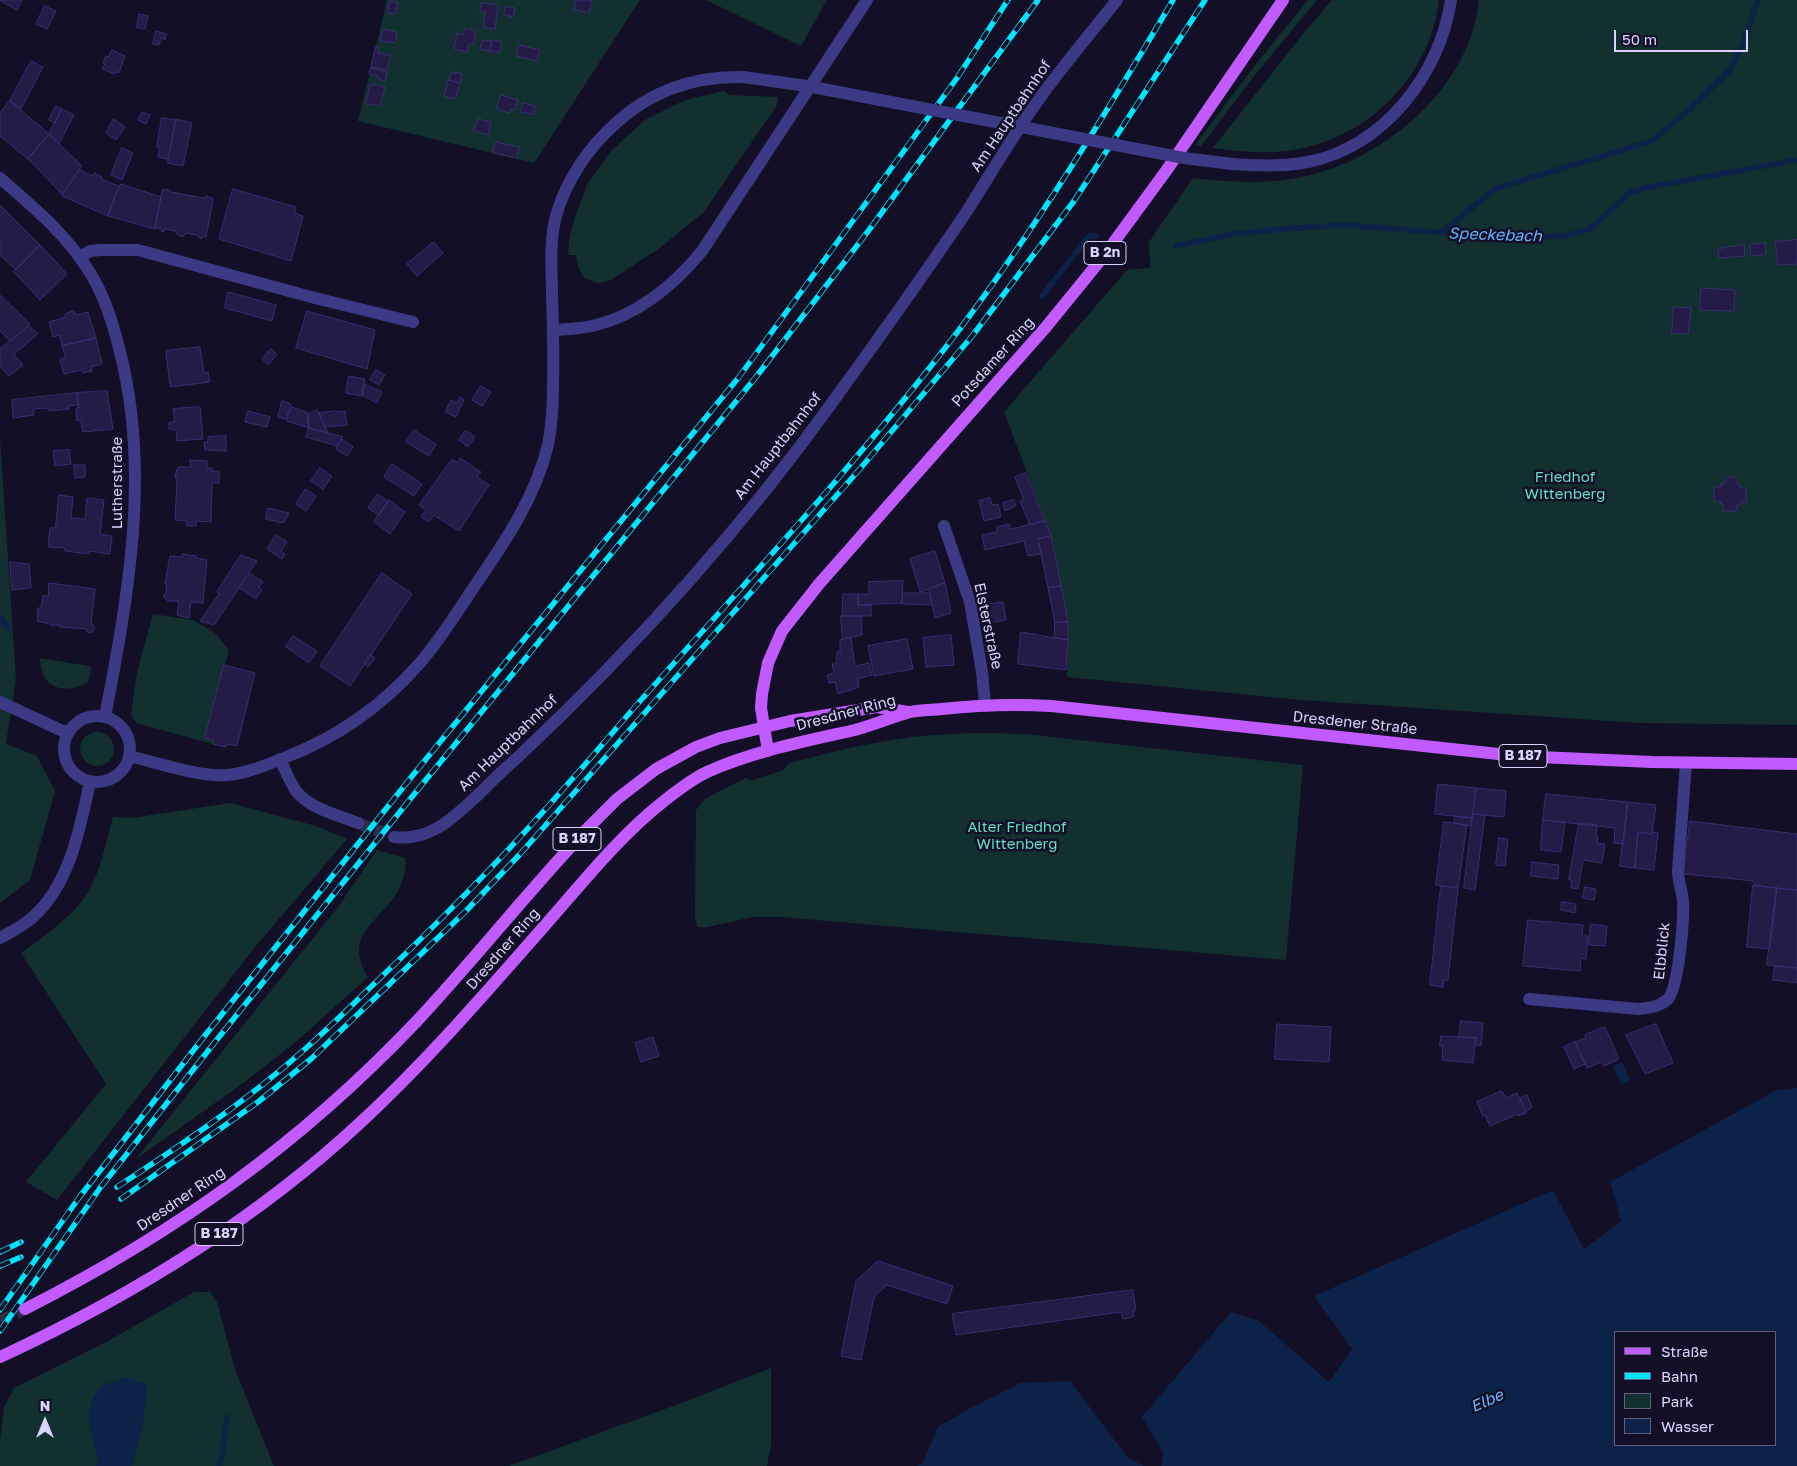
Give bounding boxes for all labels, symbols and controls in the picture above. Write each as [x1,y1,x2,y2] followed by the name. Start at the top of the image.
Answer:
[1617,20,1751,52] scale bar
[1622,30,1657,48] text: 50 m
[967,57,1055,175] street label: Am Hauptbahnhof
[1448,224,1542,246] water label: Speckebach
[1084,242,1126,264] road number: B 2n
[948,313,1038,411] street label: Potsdamer Ring
[731,389,825,503] street label: Am Hauptbahnhof
[108,437,126,529] street label: Lutherstraße
[1524,468,1606,503] park label: Friedhof Wittenberg
[970,581,1006,671] street label: Elsterstraße
[455,691,561,795] street label: Am Hauptbahnhof
[794,691,898,735] street label: Dresdner Ring
[1292,708,1418,738] street label: Dresdener Straße
[1499,744,1547,768] road number: B 187
[968,818,1066,853] park label: Alter Friedhof Wittenberg
[553,828,601,851] road number: B 187
[463,905,543,993] street label: Dresdner Ring
[1650,921,1674,981] street label: Elbblick
[134,1163,228,1235] street label: Dresdner Ring
[195,1222,243,1246] road number: B 187
[1614,1331,1777,1446] legend
[1661,1342,1708,1360] text: Straße
[1661,1367,1698,1385] text: Bahn
[1468,1385,1506,1417] water label: Elbe
[1661,1392,1693,1410] text: Park
[20,1396,70,1446] north arrow
[40,1397,50,1414] text: N
[1661,1417,1714,1435] text: Wasser

